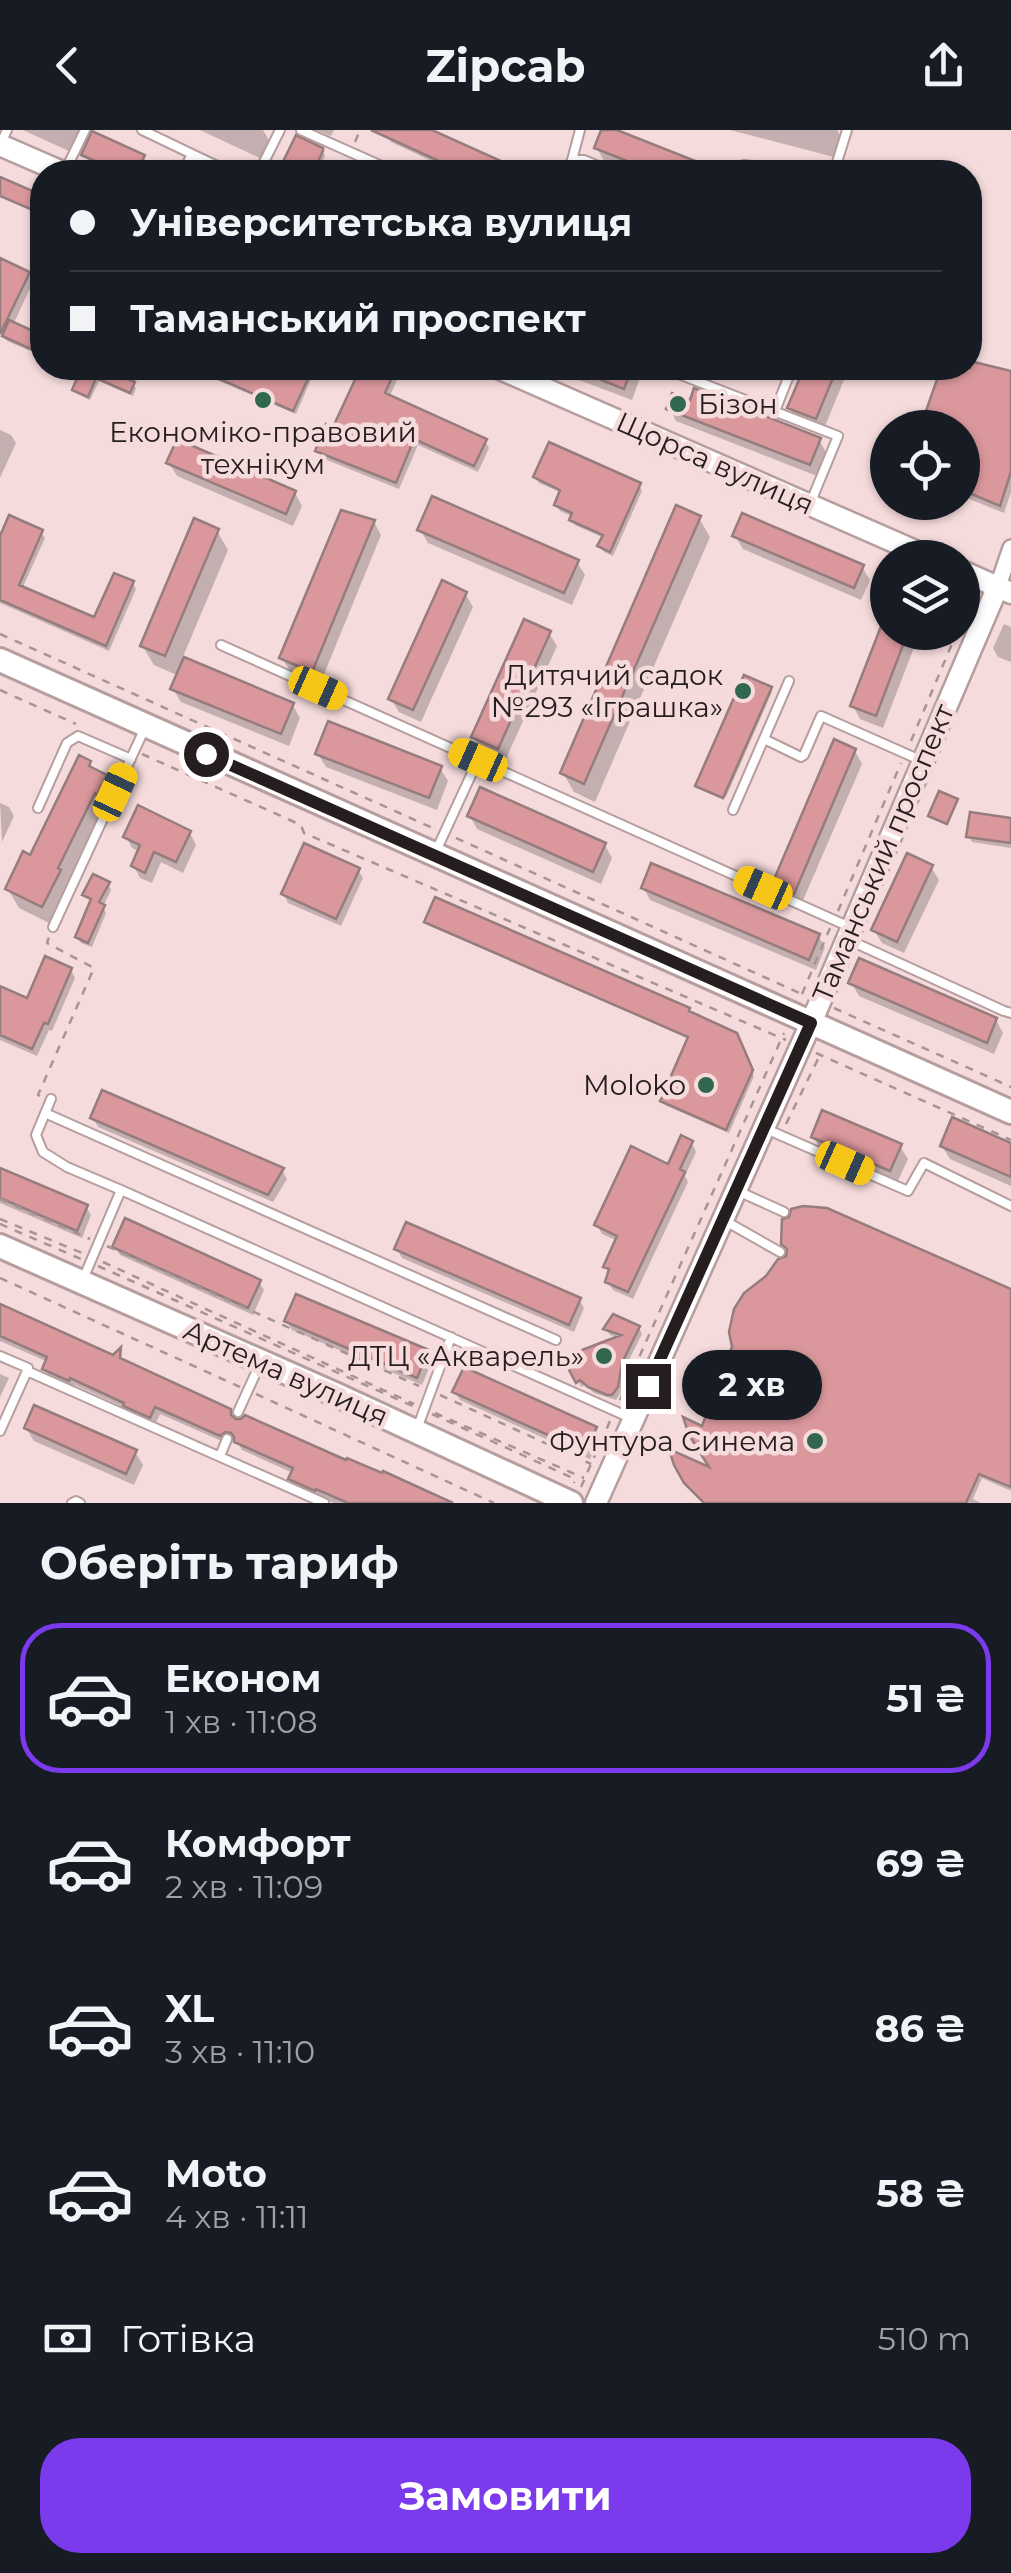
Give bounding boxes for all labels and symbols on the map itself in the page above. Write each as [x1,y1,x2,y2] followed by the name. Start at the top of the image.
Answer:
[698,387,778,421] place label: Бізон
[252,389,274,411] marker: Економіко-правовий технікум
[667,393,689,415] marker: Бізон
[611,404,819,522] street label: Щорса вулиця
[109,415,417,481] place label: Економіко-правовий технікум
[491,658,723,724] place label: Дитячий садок №293 «Іграшка»
[284,662,352,714] car
[732,680,754,702] marker: Дитячий садок №293 «Іграшка»
[805,698,961,1007] street label: Таманський проспект
[184,732,229,777] route start
[444,734,512,786] car
[89,758,141,826] car
[729,862,797,914] car
[583,1068,686,1102] place label: Moloko
[695,1074,717,1096] marker: Moloko
[811,1137,879,1189] car
[178,1313,394,1433] street label: Артема вулиця
[348,1339,584,1373] place label: ДТЦ «Акварель»
[593,1345,615,1367] marker: ДТЦ «Акварель»
[683,1351,823,1421] callout: 2 хв
[626,1364,671,1409] route end
[549,1424,795,1458] place label: Фунтура Синема
[804,1430,826,1452] marker: Фунтура Синема

